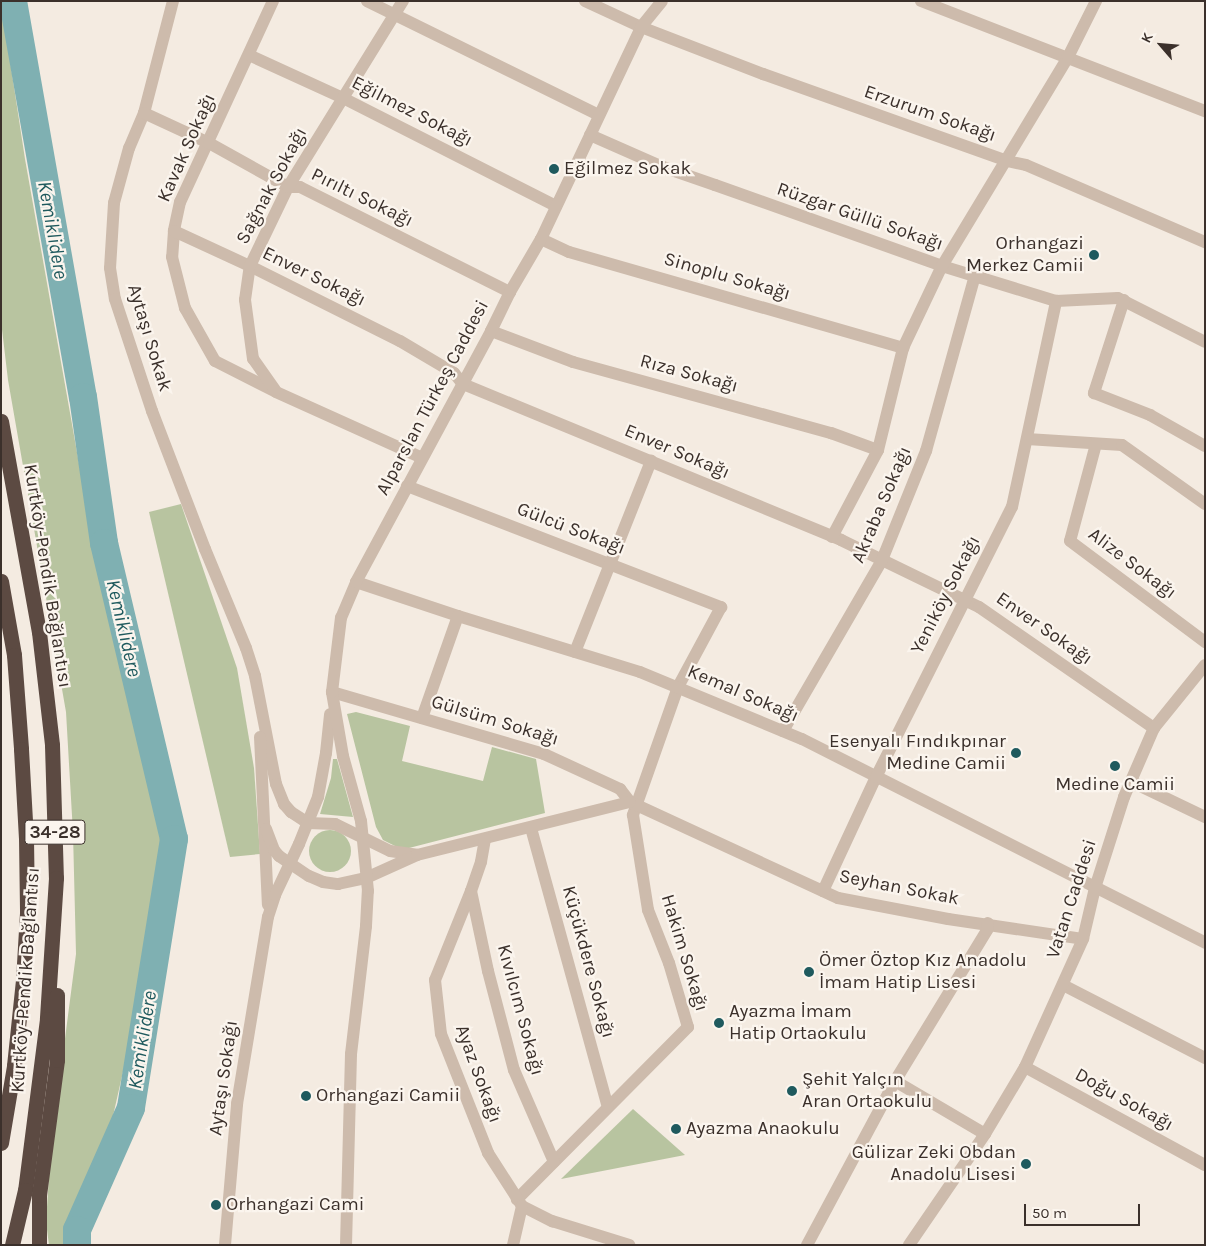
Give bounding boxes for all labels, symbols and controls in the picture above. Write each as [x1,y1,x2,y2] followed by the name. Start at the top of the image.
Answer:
[1136,20,1186,70] north arrow
[1138,30,1157,46] text: K
[348,72,476,152] street label: Eğilmez Sokağı
[861,81,999,147] street label: Erzurum Sokağı
[153,90,221,206] street label: Kavak Sokağı
[232,124,312,248] street label: Sağnak Sokağı
[564,158,691,180] place label: Eğilmez Sokak
[307,163,417,233] street label: Pırıltı Sokağı
[548,163,560,175] marker: Eğilmez Sokak
[774,178,946,256] street label: Rüzgar Güllü Sokağı
[33,179,73,281] water label: Kemiklidere
[966,233,1084,277] place label: Orhangazi Merkez Camii
[259,242,369,312] street label: Enver Sokağı
[661,248,793,306] street label: Sinoplu Sokağı
[1088,249,1100,261] marker: Orhangazi Merkez Camii
[122,282,176,394] street label: Aytaşı Sokak
[372,296,494,500] street label: Alparslan Türkeş Caddesi
[637,350,741,398] street label: Rıza Sokağı
[621,420,733,484] street label: Enver Sokağı
[847,443,917,567] street label: Akraba Sokağı
[18,463,76,689] street label: Kurtköy-Pendik Bağlantısı
[514,498,628,560] street label: Gülcü Sokağı
[1083,523,1181,605] street label: Alize Sokağı
[906,532,986,658] street label: Yeniköy Sokağı
[101,577,147,679] water label: Kemiklidere
[991,587,1097,671] street label: Enver Sokağı
[684,660,802,728] street label: Kemal Sokağı
[428,691,562,751] street label: Gülsüm Sokağı
[829,731,1006,775] place label: Esenyalı Fındıkpınar Medine Camii
[1010,747,1022,759] marker: Esenyalı Fındıkpınar Medine Camii
[1109,760,1121,772] marker: Medine Camii
[1055,774,1175,796] place label: Medine Camii
[24,816,86,848] road number: 34-28
[1042,836,1102,962] street label: Vatan Caddesi
[837,865,961,911] street label: Seyhan Sokak
[7,866,45,1094] street label: Kurtköy-Pendik Bağlantısı
[557,883,619,1041] street label: Küçükdere Sokağı
[655,892,713,1014] street label: Hakim Sokağı
[492,942,548,1078] street label: Kıvılcım Sokağı
[819,950,1027,994] place label: Ömer Öztop Kız Anadolu İmam Hatip Lisesi
[803,966,815,978] marker: Ömer Öztop Kız Anadolu İmam Hatip Lisesi
[122,989,162,1091] water label: Kemiklidere
[729,1001,867,1045] place label: Ayazma İmam Hatip Ortaokulu
[713,1017,725,1029] marker: Ayazma İmam Hatip Ortaokulu
[205,1019,243,1137] street label: Aytaşı Sokağı
[450,1022,506,1126] street label: Ayaz Sokağı
[1071,1064,1177,1136] street label: Doğu Sokağı
[802,1069,932,1113] place label: Şehit Yalçın Aran Ortaokulu
[316,1085,460,1107] place label: Orhangazi Camii
[786,1085,798,1097] marker: Şehit Yalçın Aran Ortaokulu
[300,1090,312,1102] marker: Orhangazi Camii
[686,1118,840,1140] place label: Ayazma Anaokulu
[670,1123,682,1135] marker: Ayazma Anaokulu
[852,1142,1016,1186] place label: Gülizar Zeki Obdan Anadolu Lisesi
[1020,1158,1032,1170] marker: Gülizar Zeki Obdan Anadolu Lisesi
[226,1194,364,1216] place label: Orhangazi Cami
[1026,1194,1142,1226] scale bar
[210,1199,222,1211] marker: Orhangazi Cami
[1032,1204,1067,1222] text: 50 m

